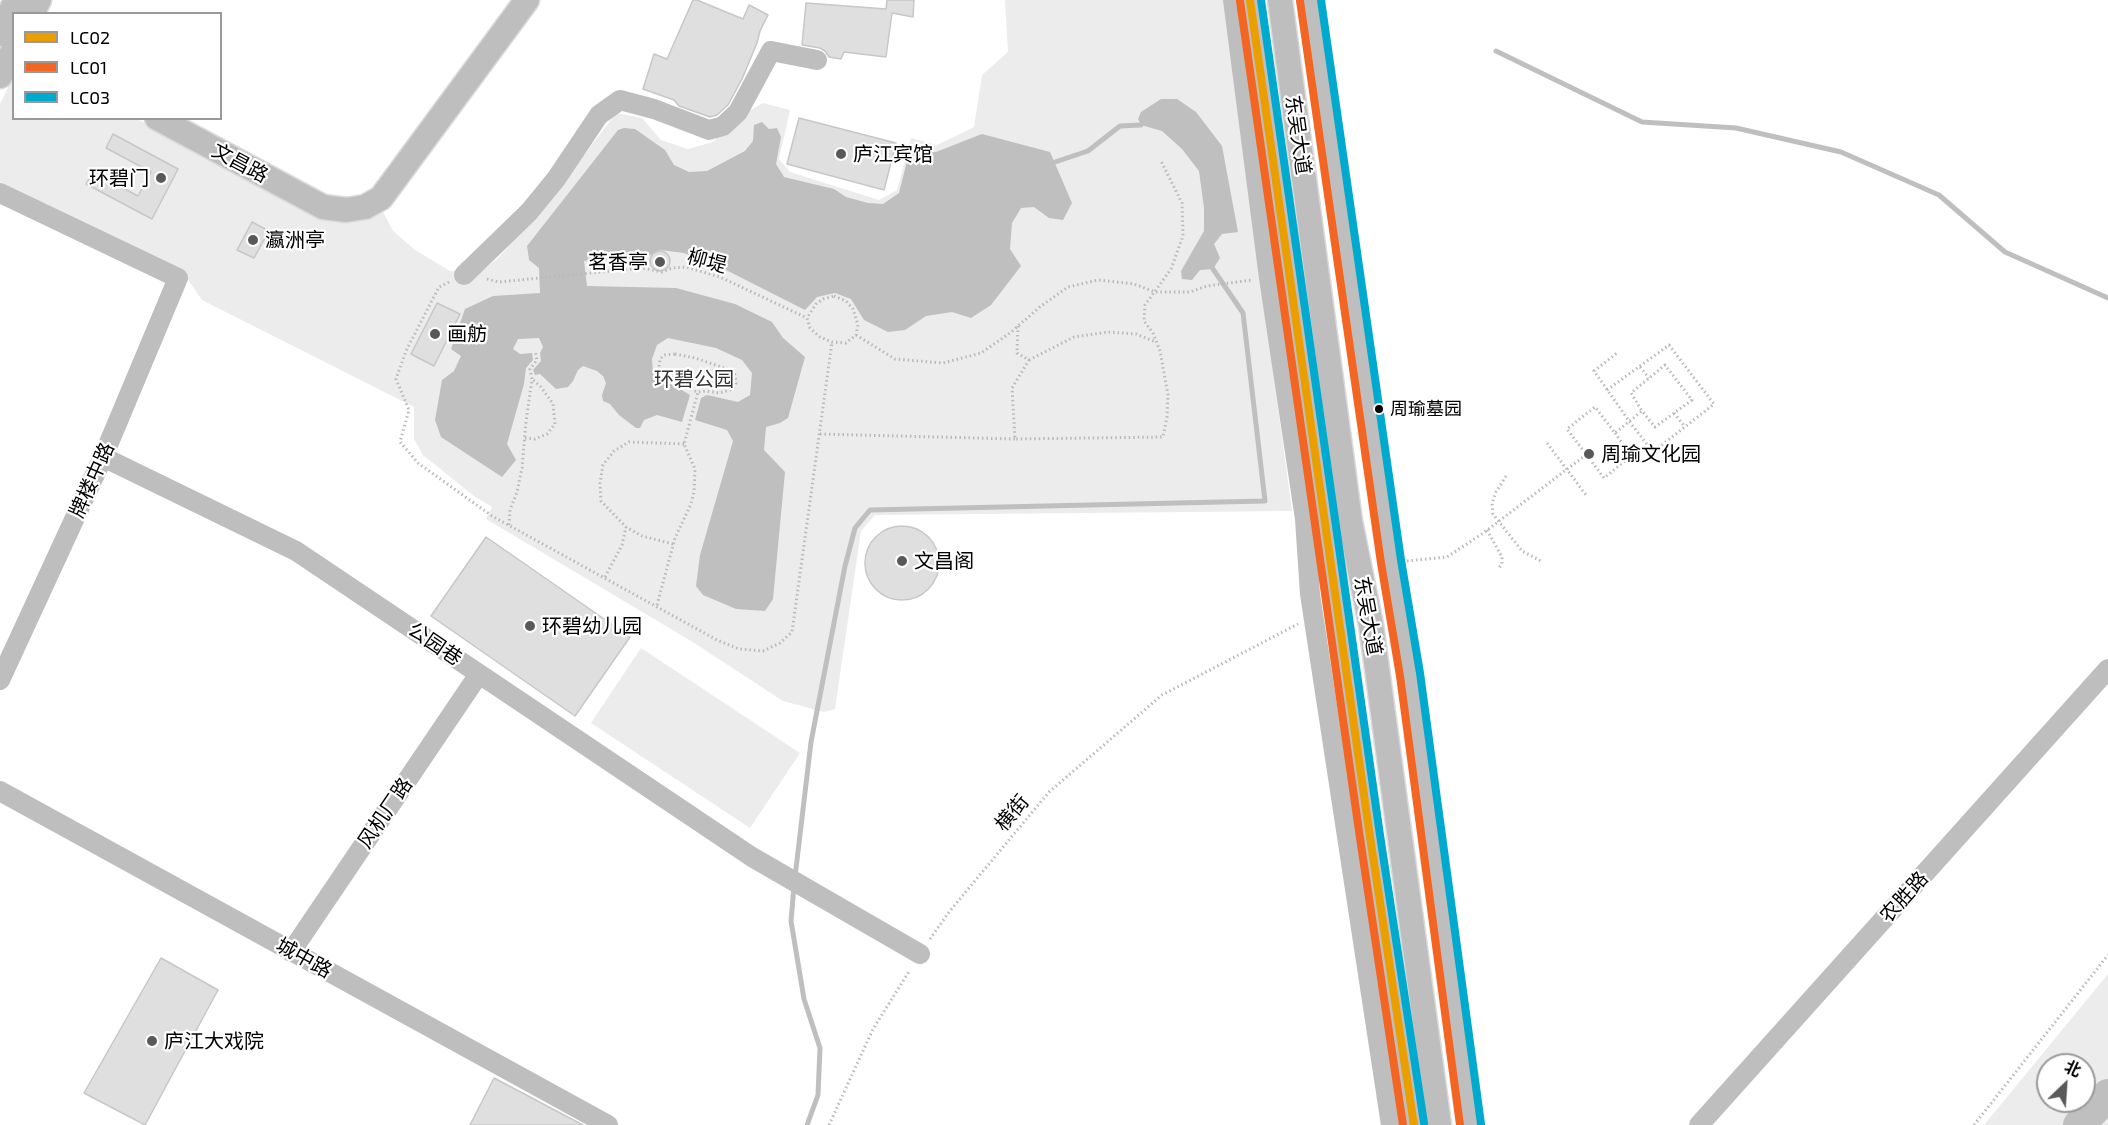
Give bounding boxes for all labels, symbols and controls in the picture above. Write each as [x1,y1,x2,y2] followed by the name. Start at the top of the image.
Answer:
[12,12,222,120] legend
[70,26,110,48] text: LC02
[70,56,107,78] text: LC01
[70,86,110,108] text: LC03
[1281,94,1315,176] street label: 东吴大道
[208,138,272,188] street label: 文昌路
[853,142,933,166] place label: 庐江宾馆
[834,147,848,161] marker: 庐江宾馆
[89,166,149,190] place label: 环碧门
[154,171,168,185] marker: 环碧门
[265,228,325,252] place label: 瀛洲亭
[246,233,260,247] marker: 瀛洲亭
[685,244,729,278] street label: 柳堤
[588,250,648,274] place label: 茗香亭
[653,255,667,269] marker: 茗香亭
[447,322,487,346] place label: 画舫
[428,327,442,341] marker: 画舫
[654,367,734,391] park label: 环碧公园
[1390,398,1462,420] place label: 周瑜墓园
[1373,403,1385,415] marker: 周瑜墓园
[65,439,119,521] street label: 牌楼中路
[1601,442,1701,466] place label: 周瑜文化园
[1582,447,1596,461] marker: 周瑜文化园
[914,549,974,573] place label: 文昌阁
[895,554,909,568] marker: 文昌阁
[1349,575,1387,657] street label: 东吴大道
[542,614,642,638] place label: 环碧幼儿园
[403,617,467,671] street label: 公园巷
[523,619,537,633] marker: 环碧幼儿园
[353,773,417,853] street label: 风机厂路
[990,790,1034,836] street label: 横街
[1875,867,1933,927] street label: 农胜路
[272,933,336,983] street label: 城中路
[164,1029,264,1053] place label: 庐江大戏院
[145,1034,159,1048] marker: 庐江大戏院
[2036,1053,2096,1113] north arrow
[2062,1056,2084,1080] text: 北

